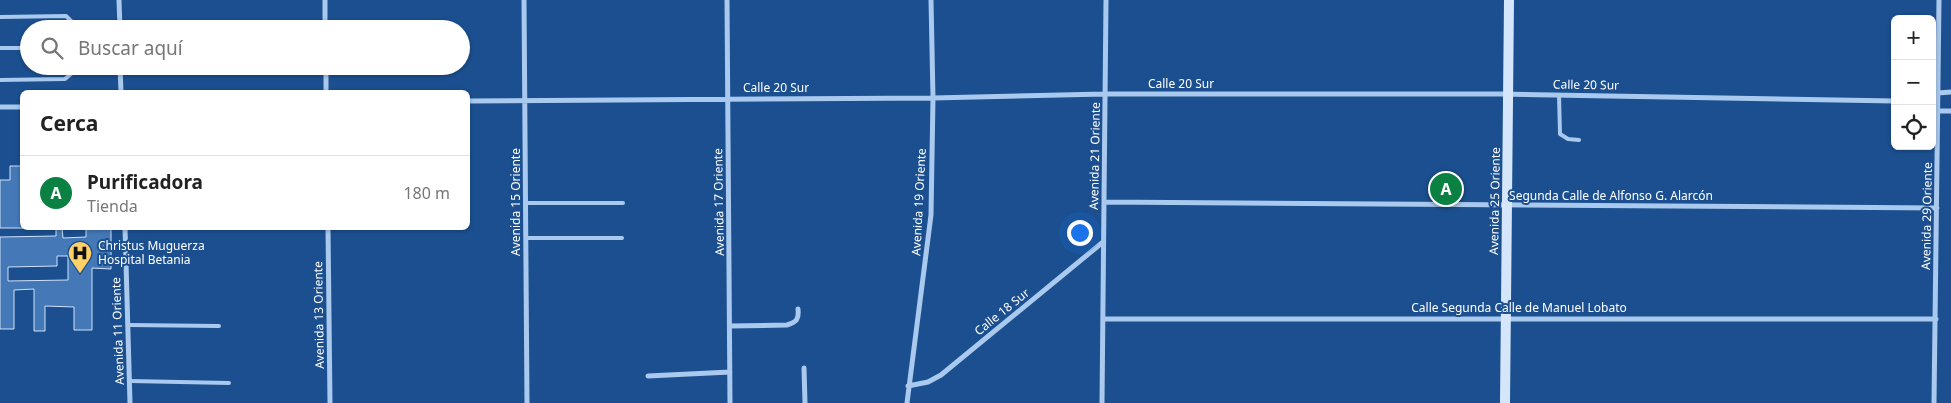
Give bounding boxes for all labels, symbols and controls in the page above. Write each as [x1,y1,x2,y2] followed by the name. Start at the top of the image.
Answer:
[1891,15,1936,150] map controls
[1891,15,1936,60] button: +
[20,20,470,75] search box
[38,34,66,62] icon: search
[78,35,183,61] text: Buscar aquí
[1891,60,1936,105] button: −
[1148,75,1214,92] street label: Calle 20 Sur
[1553,75,1619,94] street label: Calle 20 Sur
[743,79,809,96] street label: Calle 20 Sur
[1085,102,1104,210] street label: Avenida 21 Oriente
[1891,105,1936,150] button: locate
[40,109,98,137] text: Cerca
[907,147,930,256] street label: Avenida 19 Oriente
[1485,147,1504,255] street label: Avenida 25 Oriente
[507,148,524,256] street label: Avenida 15 Oriente
[709,148,728,256] street label: Avenida 17 Oriente
[1917,162,1936,270] street label: Avenida 29 Oriente
[87,169,203,195] text: Purificadora
[1430,170,1462,208] pin: A
[50,182,62,204] text: A
[403,182,450,204] text: 180 m
[1509,187,1713,204] street label: Segunda Calle de Alfonso G. Alarcón
[87,195,138,217] text: Tienda
[1067,220,1093,246] your location
[98,237,205,268] place label: Christus Muguerza Hospital Betania
[67,240,93,274] hospital icon: Christus Muguerza Hospital Betania
[309,261,328,369] street label: Avenida 13 Oriente
[107,277,128,385] street label: Avenida 11 Oriente
[971,284,1033,339] street label: Calle 18 Sur
[1411,299,1627,316] street label: Calle Segunda Calle de Manuel Lobato

